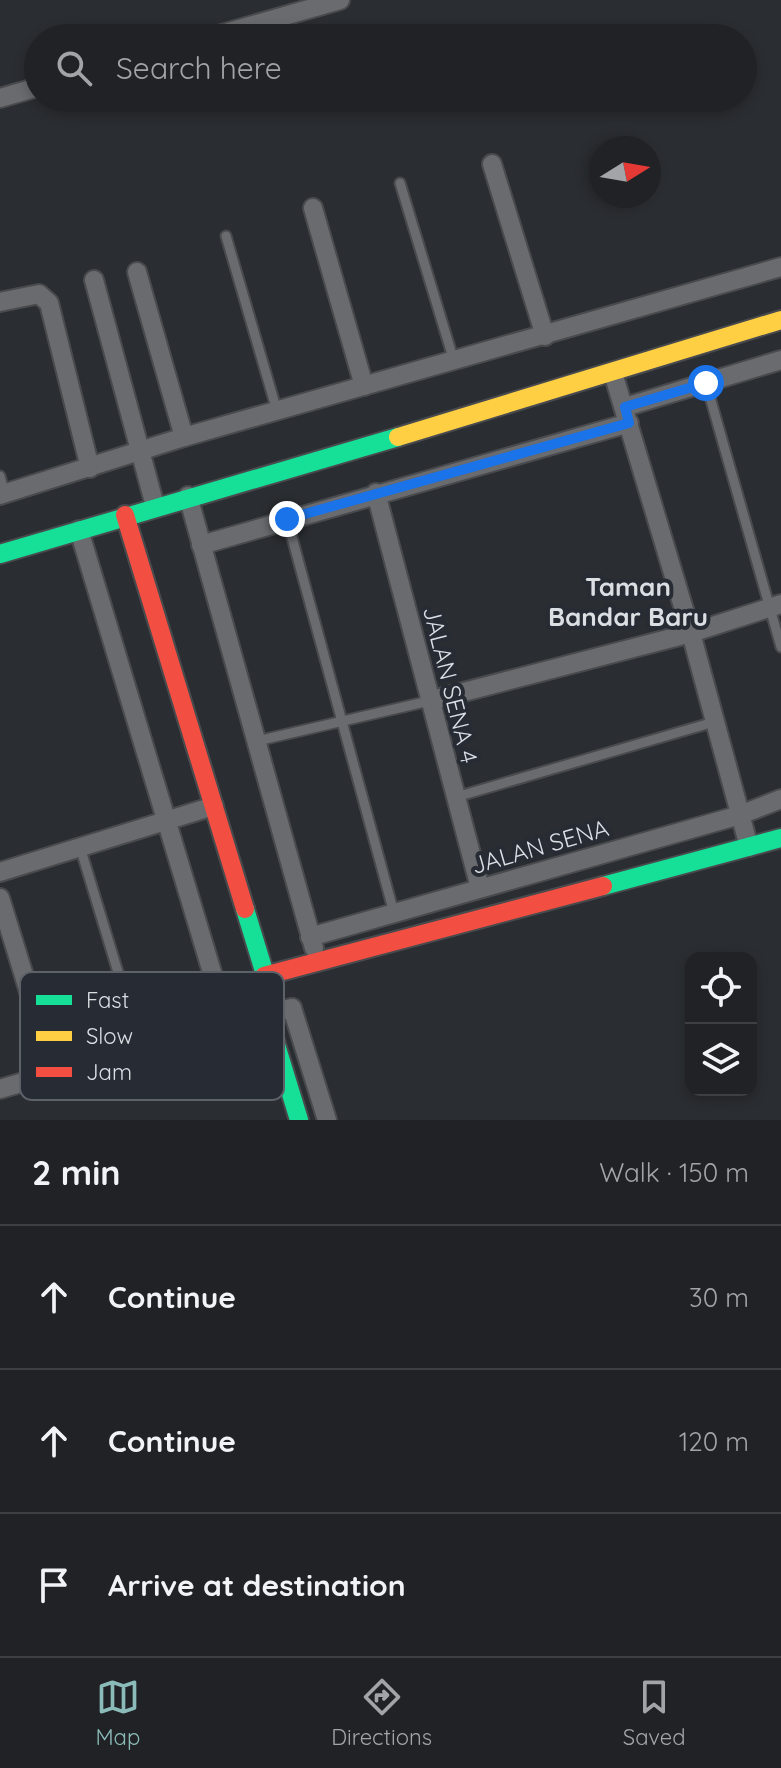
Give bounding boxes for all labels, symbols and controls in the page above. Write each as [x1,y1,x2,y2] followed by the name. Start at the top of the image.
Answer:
[24,24,757,112] search box
[52,46,96,90] icon: search
[116,49,282,87] text: Search here
[589,136,661,208] north arrow
[688,365,724,401] route start
[269,501,305,537] route end
[548,570,708,633] district label: Taman Bandar Baru
[417,603,485,766] street label: JALAN SENA 4
[468,812,612,880] street label: JALAN SENA
[685,952,757,1096] map controls
[685,952,757,1024] button: locate
[20,972,284,1100] legend
[86,986,129,1014] text: Fast
[86,1022,133,1050] text: Slow
[685,1024,757,1096] button: layers
[86,1058,132,1086] text: Jam
[32,1151,121,1194] text: 2 min
[599,1156,749,1189] text: Walk · 150 m
[32,1275,76,1319] icon: ahead
[108,1278,236,1316] text: Continue
[689,1281,749,1314] text: 30 m
[32,1419,76,1463] icon: ahead
[108,1422,236,1460] text: Continue
[679,1425,749,1458] text: 120 m
[32,1563,76,1607] icon: arrive
[108,1566,406,1604] text: Arrive at destination
[95,1675,140,1751] tab: Map
[331,1675,432,1751] tab: Directions
[623,1675,686,1751] tab: Saved

